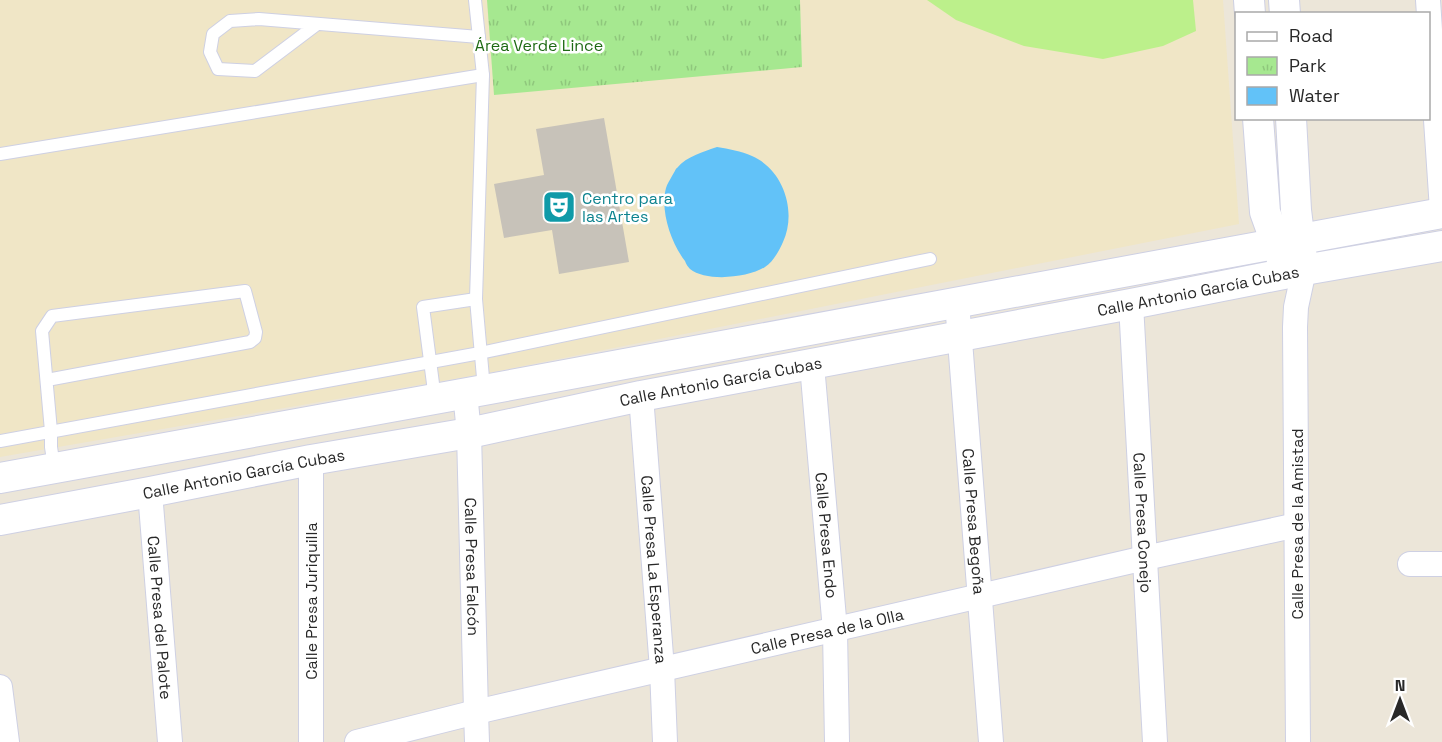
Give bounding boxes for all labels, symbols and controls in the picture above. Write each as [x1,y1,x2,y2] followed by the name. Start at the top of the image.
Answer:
[1235,12,1430,120] legend
[1289,24,1333,47] text: Road
[475,35,603,56] park label: Área Verde Lince
[1289,54,1327,77] text: Park
[1289,84,1340,107] text: Water
[582,188,673,227] place label: Centro para las Artes
[541,189,577,225] theatre icon: Centro para las Artes
[1095,261,1301,321] street label: Calle Antonio García Cubas
[618,352,824,411] street label: Calle Antonio García Cubas
[1287,429,1308,619] street label: Calle Presa de la Amistad
[141,444,346,504] street label: Calle Antonio García Cubas
[958,447,990,595] street label: Calle Presa Begoña
[1129,452,1157,594] street label: Calle Presa Conejo
[811,471,843,599] street label: Calle Presa Endo
[637,474,672,665] street label: Calle Presa La Esperanza
[460,497,485,636] street label: Calle Presa Falcón
[301,522,322,680] street label: Calle Presa Juriquilla
[143,535,177,700] street label: Calle Presa del Palote
[749,603,906,659] street label: Calle Presa de la Olla
[1370,670,1430,730] north arrow
[1395,675,1405,696] text: N

